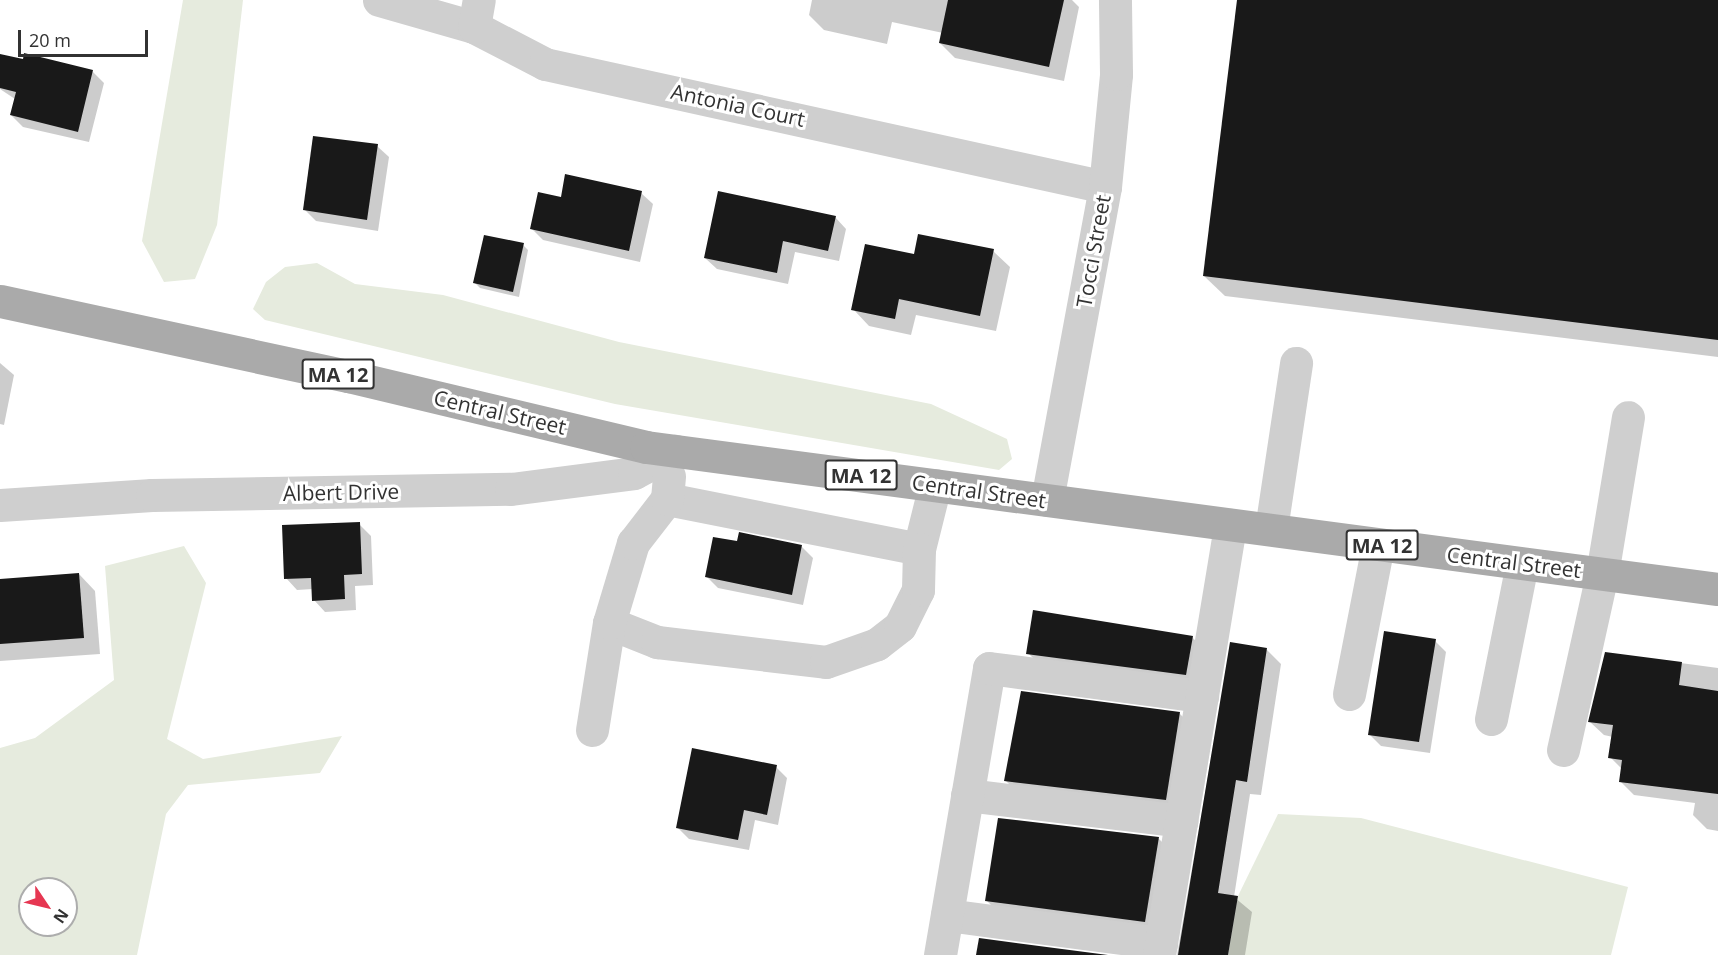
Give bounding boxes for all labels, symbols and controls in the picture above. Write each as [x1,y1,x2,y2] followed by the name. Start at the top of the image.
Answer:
[21,18,152,56] scale bar
[29,28,71,52] text: 20 m
[669,78,807,132] street label: Antonia Court
[1071,193,1115,309] street label: Tocci Street
[300,357,376,391] road number: MA 12
[431,385,569,439] street label: Central Street
[824,458,898,492] road number: MA 12
[910,469,1048,513] street label: Central Street
[283,478,399,506] street label: Albert Drive
[1344,528,1420,562] road number: MA 12
[1445,541,1583,583] street label: Central Street
[18,877,78,937] north arrow
[48,905,74,928] text: N

